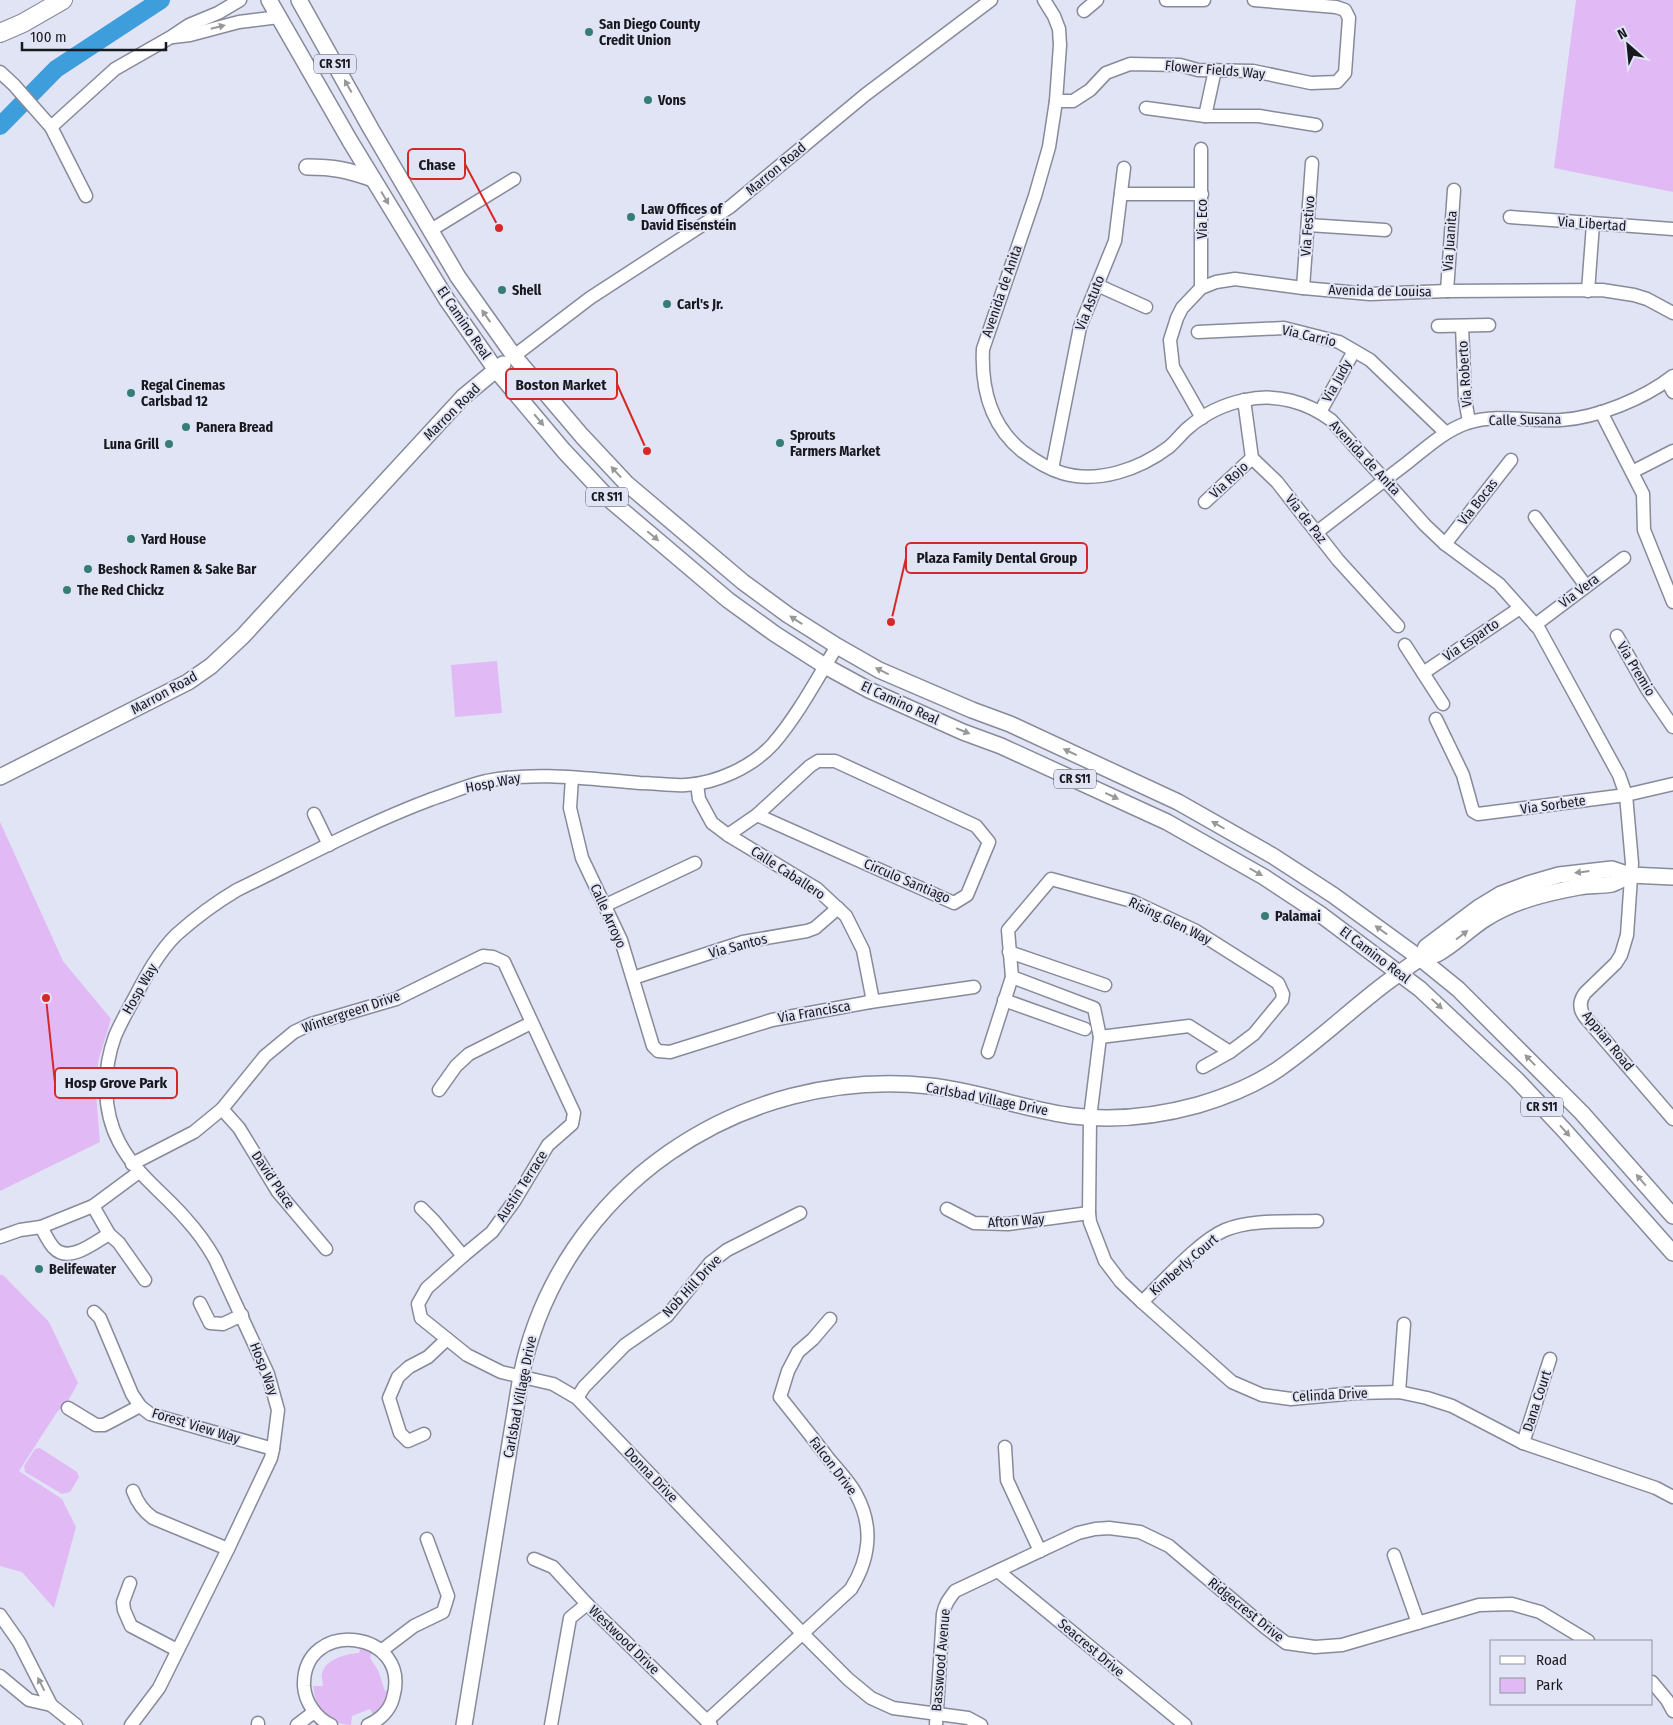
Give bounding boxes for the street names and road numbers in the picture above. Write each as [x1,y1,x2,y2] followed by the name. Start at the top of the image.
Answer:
[314,54,356,74] road number: CR S11
[1164,57,1267,83] street label: Flower Fields Way
[742,139,810,199] street label: Marron Road
[1297,195,1319,257] street label: Via Festivo
[1194,199,1211,239] street label: Via Eco
[1439,210,1461,272] street label: Via Juanita
[1557,213,1627,235] street label: Via Libertad
[978,243,1026,339] street label: Avenida de Anita
[1072,273,1108,333] street label: Via Astuto
[1328,282,1432,300] street label: Avenida de Louisa
[433,283,495,363] street label: El Camino Real
[1280,321,1338,351] street label: Via Carrio
[1454,340,1476,408] street label: Via Roberto
[1318,356,1356,405] street label: Via Judy
[420,380,484,444] street label: Marron Road
[1489,411,1562,429] street label: Calle Susana
[1326,417,1404,499] street label: Avenida de Anita
[1206,458,1252,502] street label: Via Rojo
[1455,475,1501,529] street label: Via Bocas
[586,488,628,507] road number: CR S11
[1282,491,1331,547] street label: Via de Paz
[1556,570,1603,612] street label: Via Vera
[1440,615,1502,665] street label: Via Esparto
[1613,639,1659,699] street label: Via Premio
[128,668,200,718] street label: Marron Road
[858,677,942,729] street label: El Camino Real
[464,769,523,797] street label: Hosp Way
[1054,770,1096,789] road number: CR S11
[1519,792,1587,818] street label: Via Sorbete
[748,843,828,903] street label: Calle Caballero
[861,855,953,907] street label: Circulo Santiago
[586,881,630,951] street label: Calle Arroyo
[1126,894,1215,949] street label: Rising Glen Way
[1336,923,1414,987] street label: El Camino Real
[707,930,769,962] street label: Via Santos
[119,960,162,1017] street label: Hosp Way
[300,987,402,1037] street label: Wintergreen Drive
[776,997,852,1027] street label: Via Francisca
[1579,1008,1637,1074] street label: Appian Road
[924,1079,1050,1119] street label: Carlsbad Village Drive
[1521,1098,1563,1116] road number: CR S11
[493,1147,551,1225] street label: Austin Terrace
[248,1148,298,1212] street label: David Place
[987,1210,1046,1231] street label: Afton Way
[1146,1230,1222,1299] street label: Kimberly Court
[659,1251,725,1321] street label: Nob Hill Drive
[500,1334,540,1460] street label: Carlsbad Village Drive
[246,1340,282,1399] street label: Hosp Way
[1519,1368,1555,1434] street label: Dana Court
[1292,1385,1368,1405] street label: Celinda Drive
[150,1405,243,1448] street label: Forest View Way
[805,1433,861,1499] street label: Falcon Drive
[621,1444,681,1506] street label: Donna Drive
[1205,1574,1287,1646] street label: Ridgecrest Drive
[585,1602,663,1678] street label: Westwood Drive
[928,1608,954,1712] street label: Basswood Avenue
[1054,1615,1128,1681] street label: Seacrest Drive

